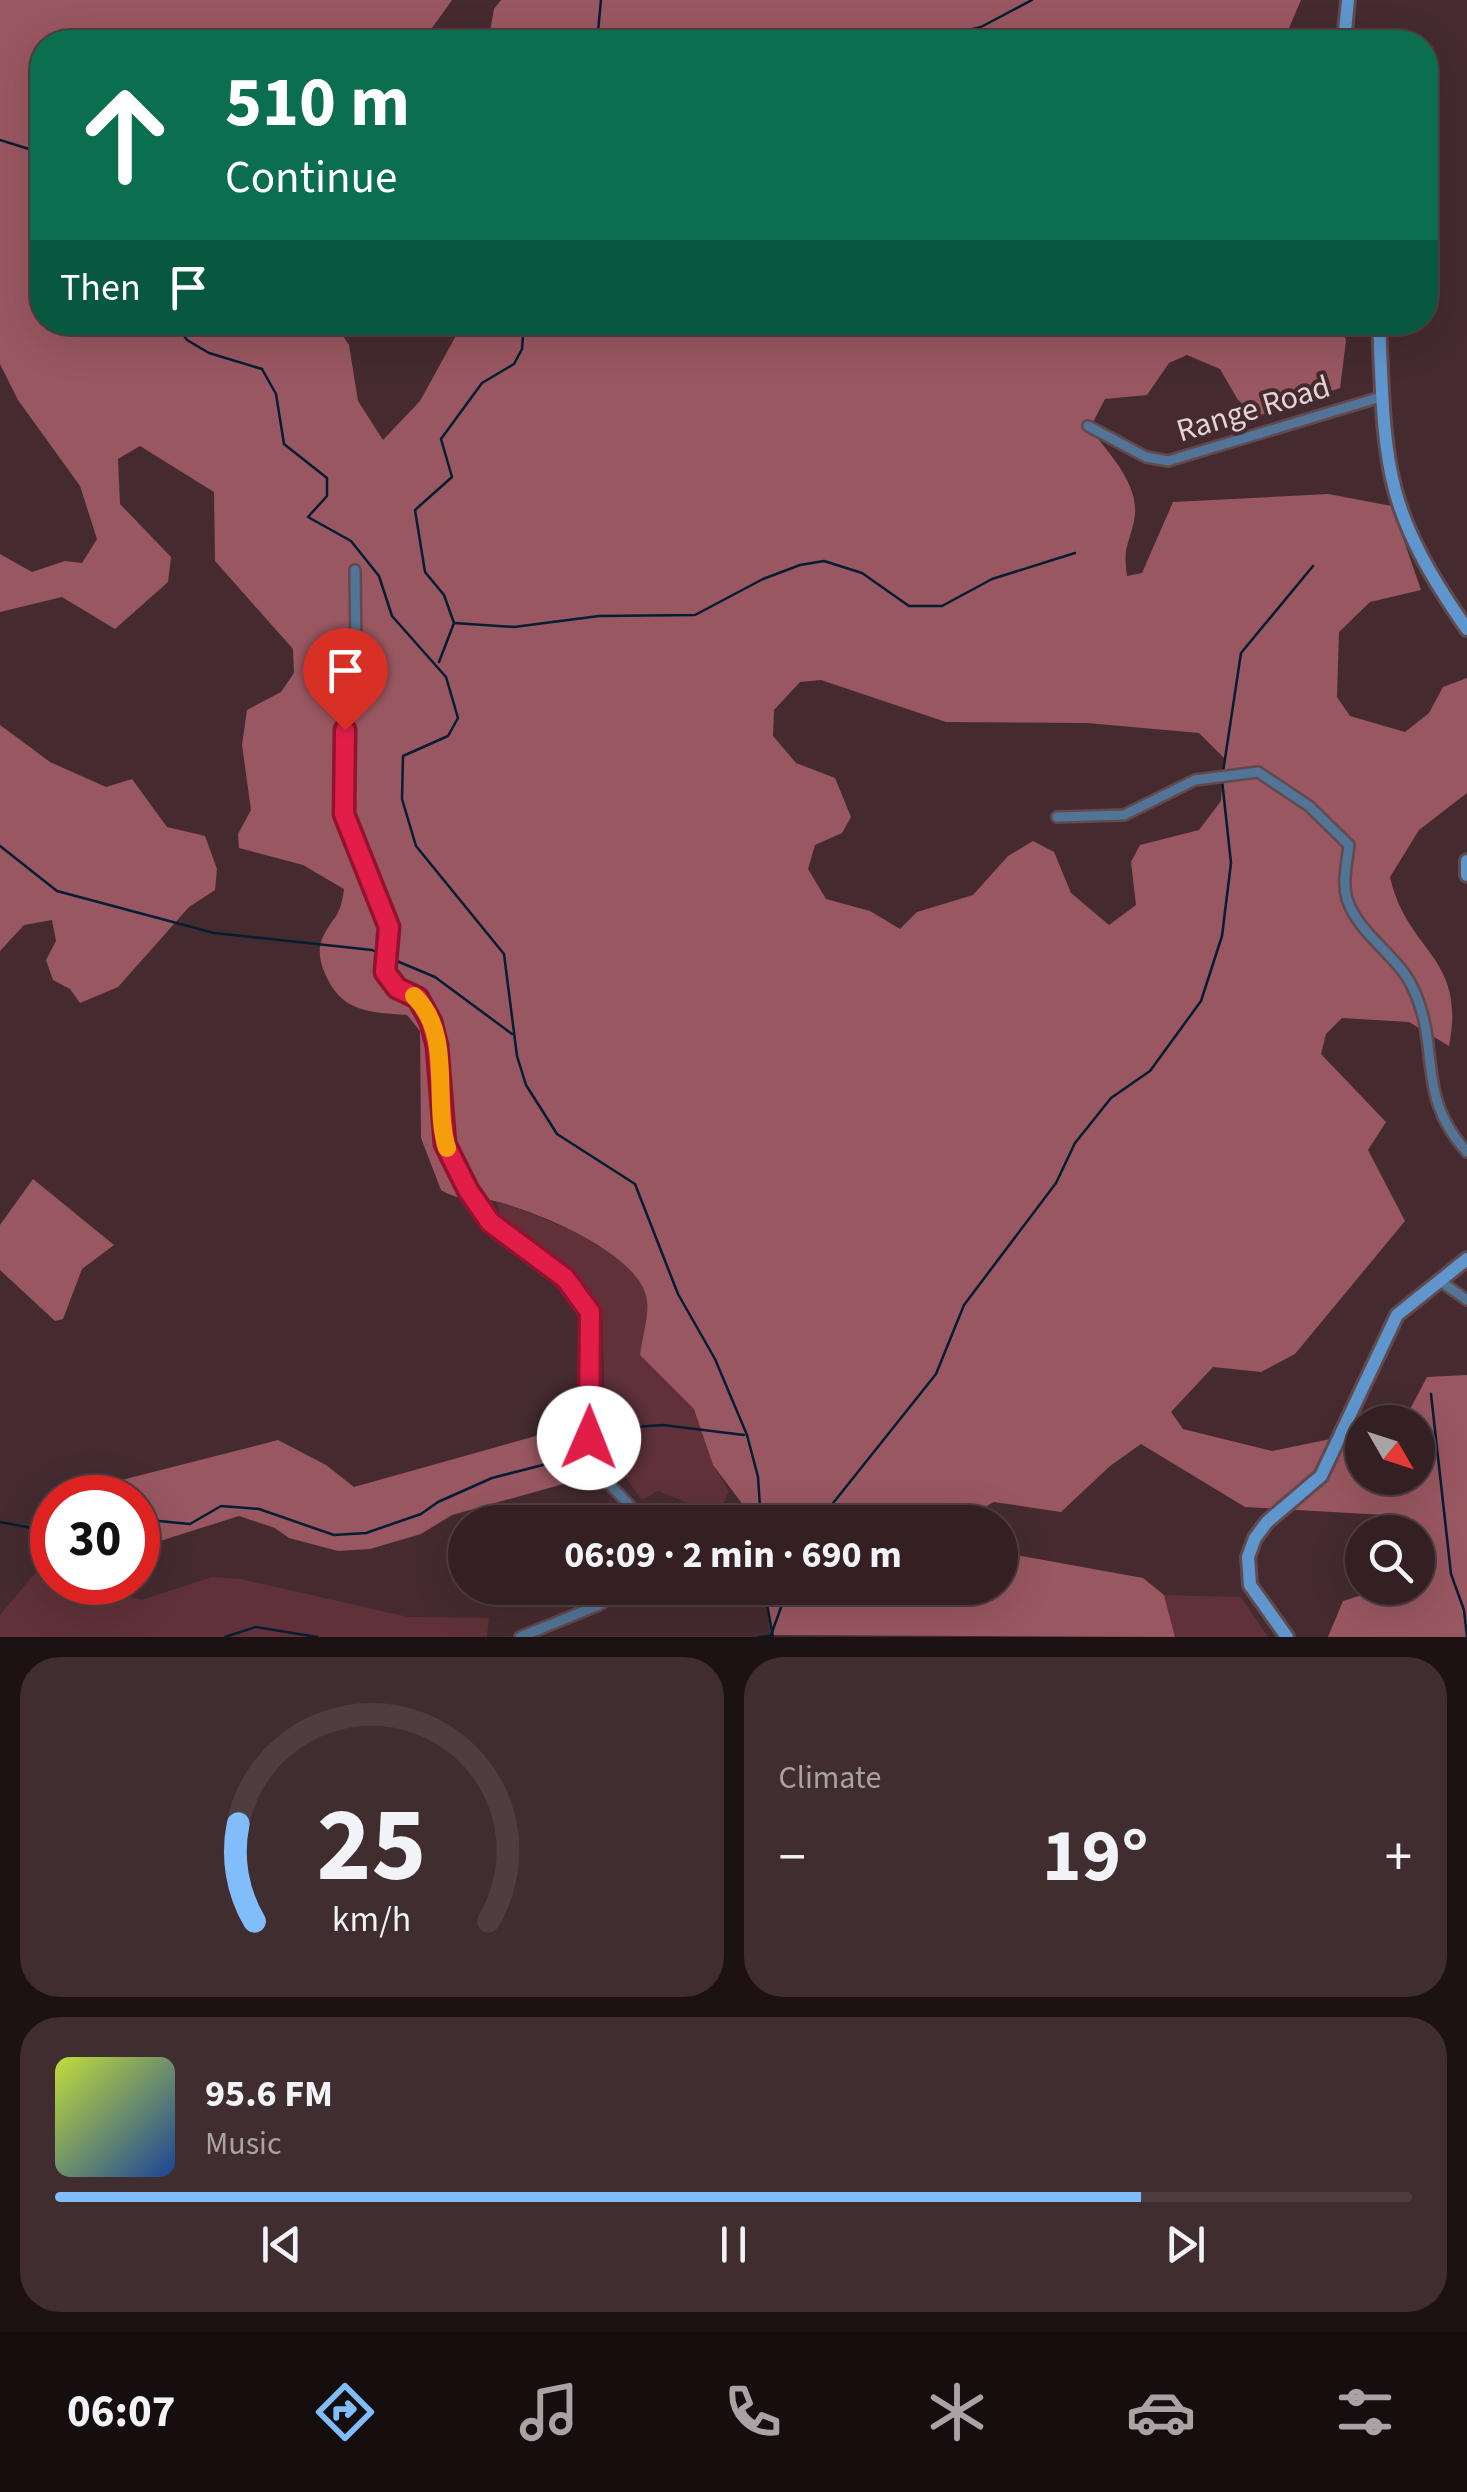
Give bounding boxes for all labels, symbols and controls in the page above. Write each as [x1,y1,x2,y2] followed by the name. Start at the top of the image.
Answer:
[225,53,410,153] text: 510 m
[60,70,190,200] icon: ahead
[225,146,397,210] text: Continue
[161,260,216,315] icon: arrive
[60,261,141,315] text: Then
[1171,364,1336,454] street label: Range Road
[303,628,388,731] pin
[318,643,373,698] icon: arrive
[537,1386,641,1490] position arrow
[1345,1405,1435,1495] north arrow
[1345,1405,1435,1605] map controls
[30,1475,160,1605] speed limit sign: 30
[1345,1515,1435,1605] button: search
[564,1528,902,1582] text: 06:09 · 2 min · 690 m
[779,1755,881,1801] text: Climate
[317,1773,427,1921] text: 25
[1042,1803,1149,1910] text: 19°
[779,1819,806,1897] text: −
[1385,1819,1412,1897] text: +
[332,1894,411,1945] text: km/h
[205,2067,333,2121] text: 95.6 FM
[205,2121,282,2167] text: Music
[254,2217,309,2272] icon: previous
[706,2217,761,2272] icon: pause
[1158,2217,1213,2272] icon: next
[310,2377,380,2447] icon: directions
[514,2377,584,2447] icon: music
[718,2377,788,2447] icon: phone
[922,2377,992,2447] icon: climate
[1126,2377,1196,2447] icon: car
[1330,2377,1400,2447] icon: filters
[67,2380,176,2444] text: 06:07

